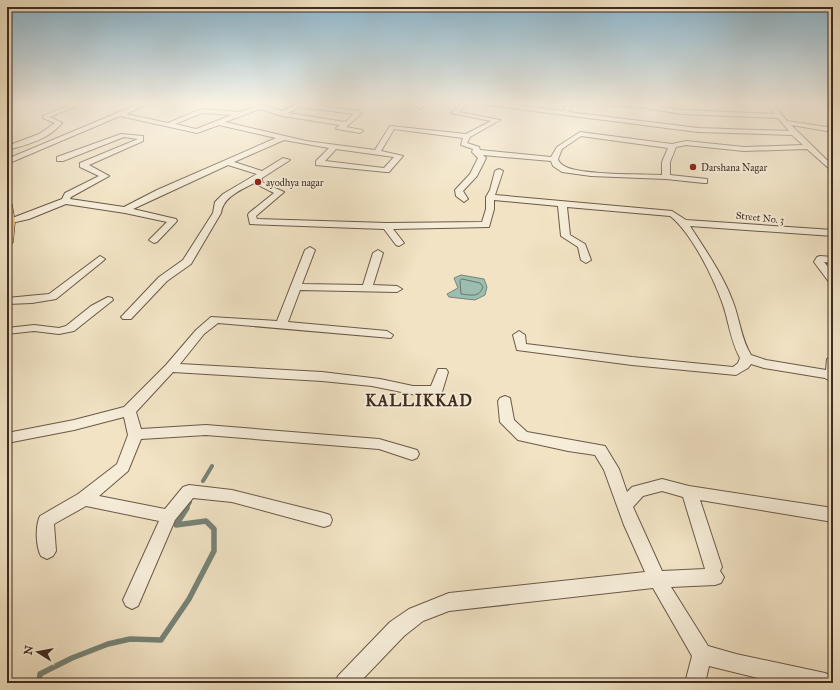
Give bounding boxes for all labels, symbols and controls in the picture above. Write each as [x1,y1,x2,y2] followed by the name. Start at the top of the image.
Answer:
[688,162,698,172] marker: Darshana Nagar
[701,162,767,174] place label: Darshana Nagar
[253,177,263,187] marker: ayodhya nagar
[266,177,324,189] place label: ayodhya nagar
[735,209,785,227] street label: Street No. 3
[365,391,473,410] district label: KALLIKKAD
[18,632,58,672] north arrow
[21,644,36,656] text: N

